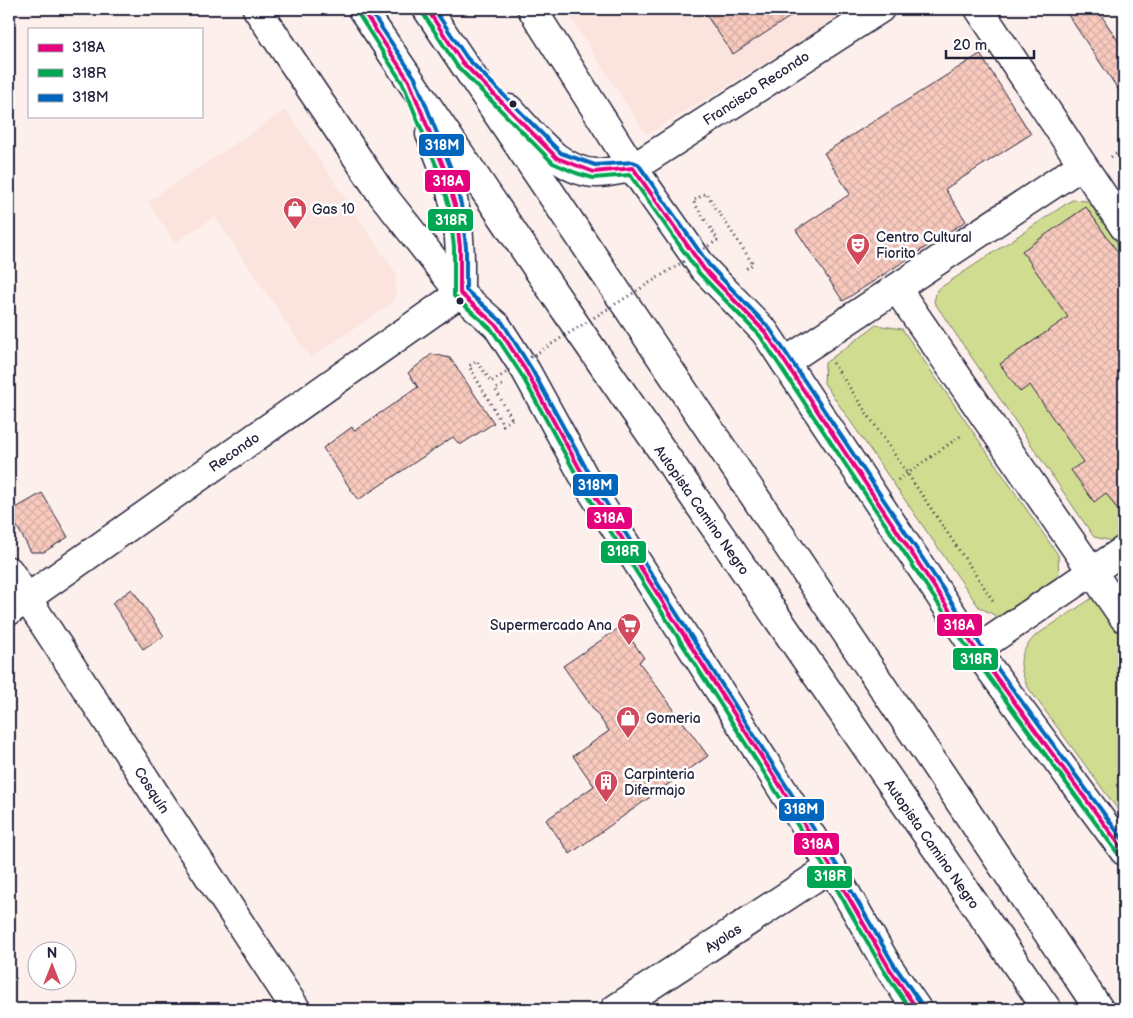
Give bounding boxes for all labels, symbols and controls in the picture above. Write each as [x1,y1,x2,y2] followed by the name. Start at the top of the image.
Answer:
[28,28,202,118] legend
[946,28,1033,60] scale bar
[953,36,987,55] text: 20 m
[72,38,106,57] text: 318A
[700,48,813,129] street label: Francisco Recondo
[72,64,107,83] text: 318R
[72,88,109,107] text: 318M
[508,99,518,109] unlabelled marker
[418,133,465,157] line badge: 318M
[425,137,459,154] text: 318M
[424,169,471,193] line badge: 318A
[432,173,464,190] text: 318A
[282,196,308,230] shop icon: Gas 10
[312,201,355,218] place label: Gas 10
[427,208,474,232] line badge: 318R
[435,212,467,229] text: 318R
[876,229,972,262] place label: Centro Cultural Fiorito
[845,232,871,266] theatre icon: Centro Cultural Fiorito
[455,296,465,306] unlabelled marker
[206,429,263,476] street label: Recondo
[650,442,753,578] street label: Autopista Camino Negro
[572,473,619,497] line badge: 318M
[578,477,612,494] text: 318M
[586,506,633,530] line badge: 318A
[593,510,625,527] text: 318A
[600,540,647,564] line badge: 318R
[607,543,639,560] text: 318R
[616,612,642,646] supermarket icon: Supermercado Ana
[936,613,983,637] line badge: 318A
[490,617,612,634] place label: Supermercado Ana
[943,617,975,634] text: 318A
[952,647,999,671] line badge: 318R
[960,651,992,668] text: 318R
[615,705,641,739] shop icon: Gomeria
[646,710,701,727] place label: Gomeria
[130,764,173,817] street label: Cosquín
[624,766,695,799] place label: Carpinteria Difermajo
[593,769,619,803] building icon: Carpinteria Difermajo
[880,776,983,912] street label: Autopista Camino Negro
[778,798,825,822] line badge: 318M
[784,801,818,818] text: 318M
[793,832,840,856] line badge: 318A
[801,836,833,853] text: 318A
[806,865,853,889] line badge: 318R
[814,868,846,885] text: 318R
[702,920,745,956] street label: Ayolas
[28,940,78,990] north arrow
[47,945,57,962] text: N

